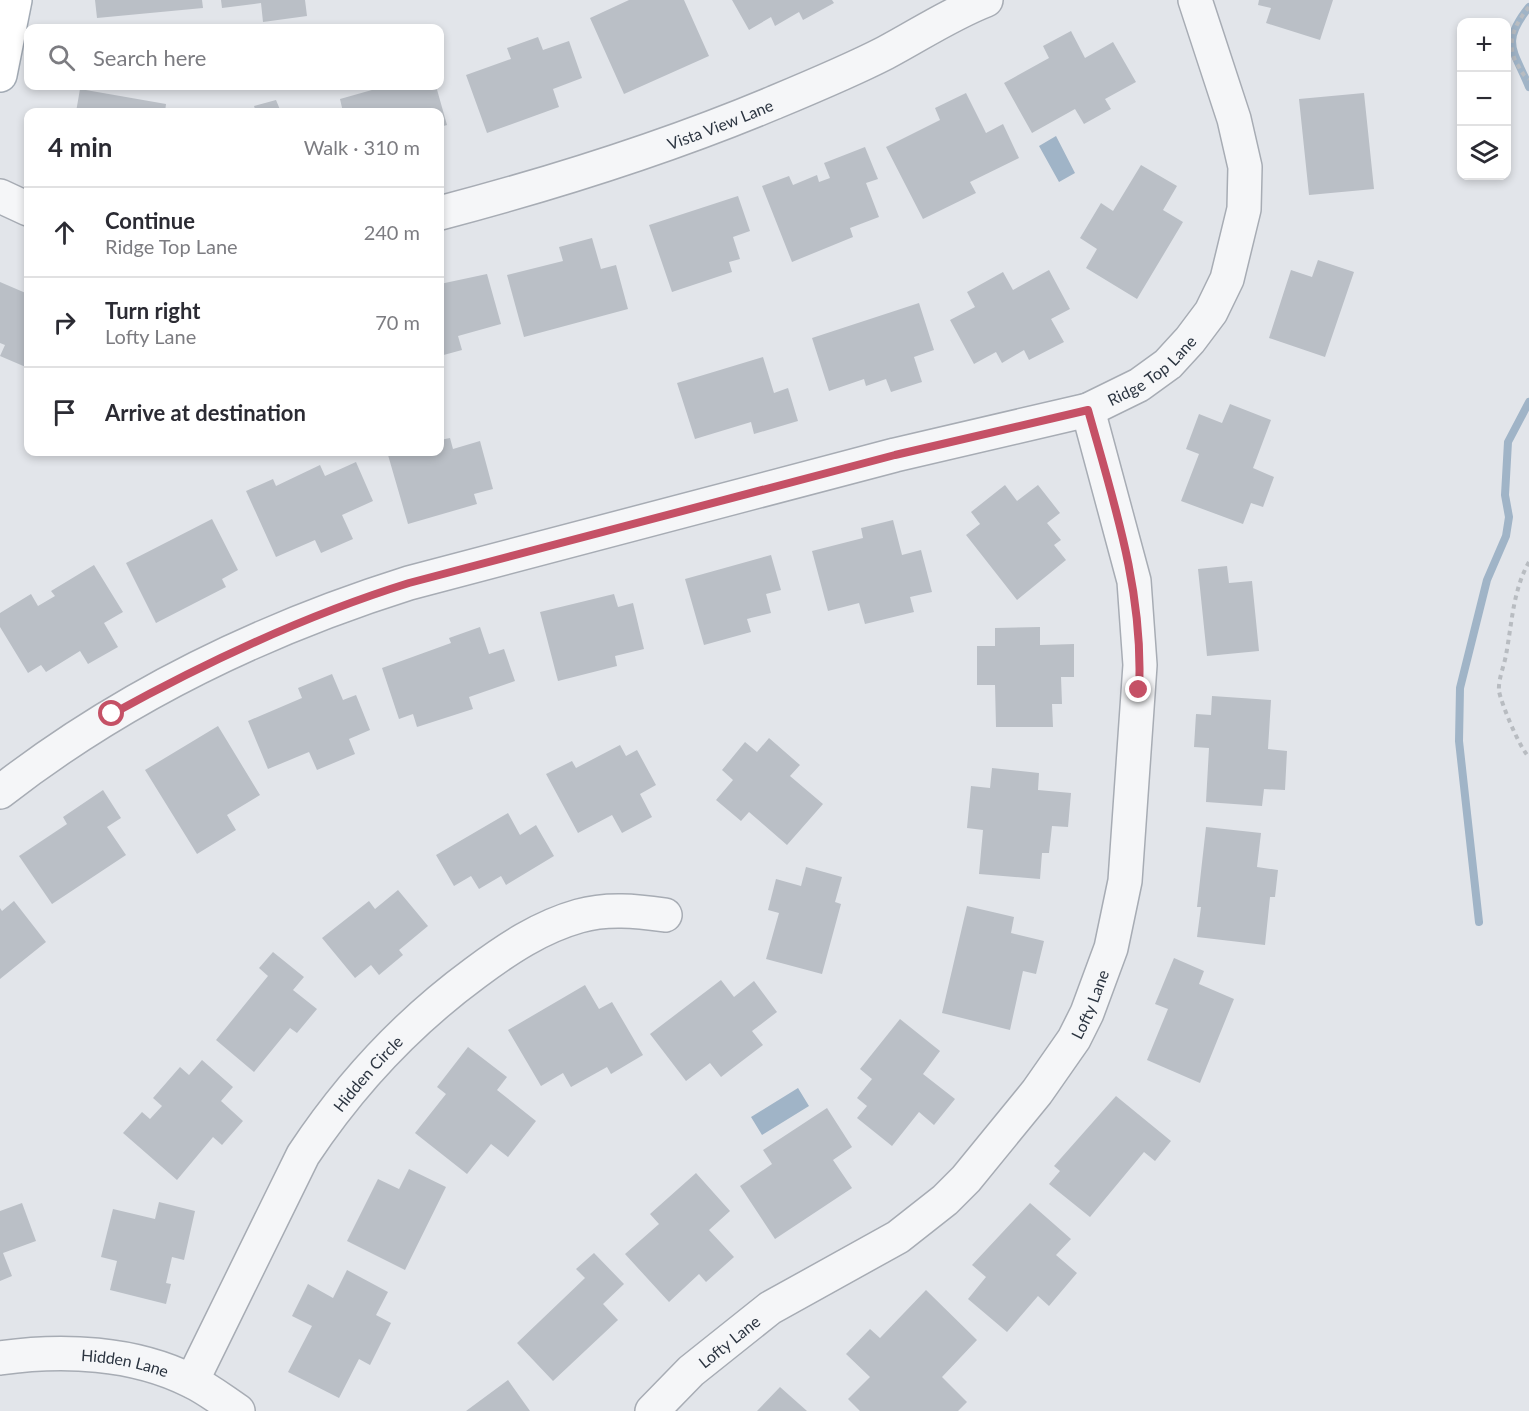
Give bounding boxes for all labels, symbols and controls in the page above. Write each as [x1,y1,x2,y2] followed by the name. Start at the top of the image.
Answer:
[1457,18,1511,180] map controls
[1457,18,1511,72] button: +
[24,24,444,90] search box
[45,41,78,74] icon: search
[93,44,206,71] text: Search here
[1457,72,1511,126] button: −
[664,95,776,153] street label: Vista View Lane
[1457,126,1511,180] button: layers
[48,131,112,163] text: 4 min
[304,135,420,159] text: Walk · 310 m
[105,207,195,234] text: Continue
[48,216,81,249] icon: ahead
[364,220,420,244] text: 240 m
[105,234,238,258] text: Ridge Top Lane
[105,297,200,324] text: Turn right
[48,306,81,339] icon: right
[375,310,420,334] text: 70 m
[105,324,196,348] text: Lofty Lane
[1104,331,1199,409] street label: Ridge Top Lane
[48,396,81,429] icon: arrive
[105,399,306,426] text: Arrive at destination
[1125,676,1151,702] route end
[98,700,124,726] route start
[1066,967,1112,1042] street label: Lofty Lane
[328,1031,406,1115] street label: Hidden Circle
[694,1311,763,1371] street label: Lofty Lane
[81,1345,171,1380] street label: Hidden Lane

